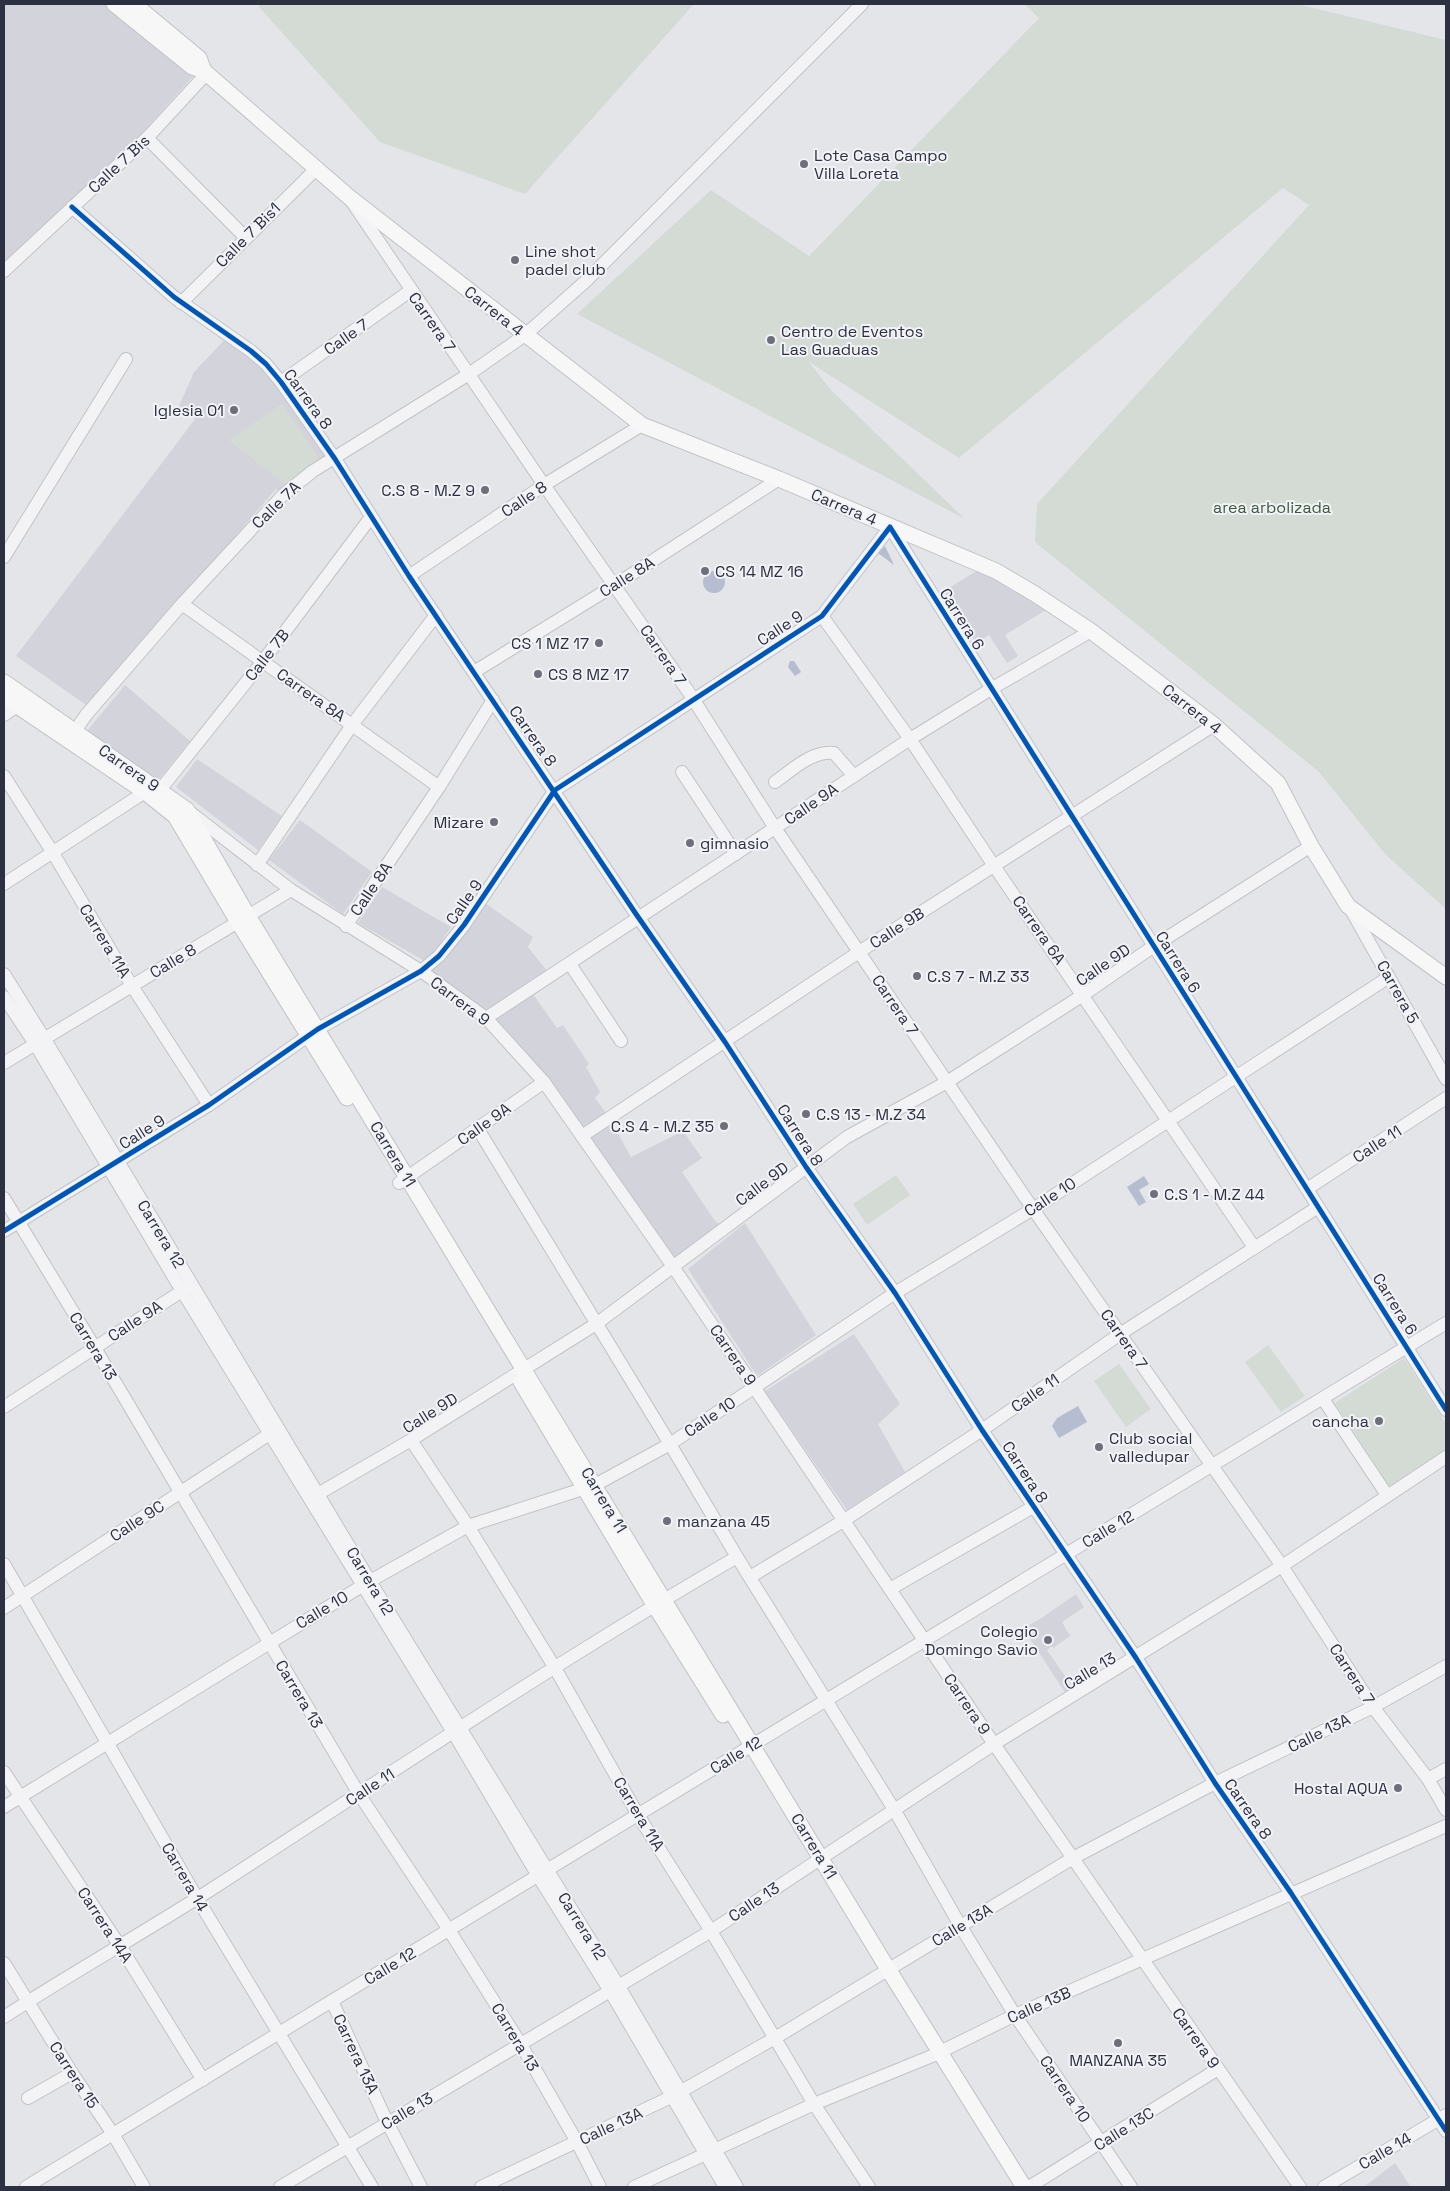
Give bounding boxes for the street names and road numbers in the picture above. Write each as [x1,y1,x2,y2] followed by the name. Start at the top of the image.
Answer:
[84,130,154,198] street label: Calle 7 Bis
[211,198,285,272] street label: Calle 7 Bis1
[460,281,528,341] street label: Carrera 4
[404,288,460,356] street label: Carrera 7
[320,314,372,360] street label: Calle 7
[279,365,337,433] street label: Carrera 8
[497,476,551,522] street label: Calle 8
[247,477,305,533] street label: Calle 7A
[808,484,880,530] street label: Carrera 4
[596,552,658,602] street label: Calle 8A
[935,584,989,654] street label: Carrera 6
[753,605,807,651] street label: Calle 9
[635,621,691,689] street label: Carrera 7
[240,625,294,685] street label: Calle 7B
[272,664,350,726] street label: Carrera 8A
[1158,679,1226,739] street label: Carrera 4
[504,701,562,771] street label: Carrera 8
[94,739,164,797] street label: Carrera 9
[780,778,842,830] street label: Calle 9A
[345,858,397,920] street label: Calle 8A
[441,875,487,929] street label: Calle 9
[1008,891,1070,969] street label: Carrera 6A
[75,900,135,982] street label: Carrera 11A
[866,903,928,953] street label: Calle 9B
[1151,927,1205,997] street label: Carrera 6
[146,939,200,983] street label: Calle 8
[1072,939,1134,991] street label: Calle 9D
[1372,957,1424,1027] street label: Carrera 5
[867,971,923,1039] street label: Carrera 7
[426,972,494,1030] street label: Carrera 9
[453,1098,515,1150] street label: Calle 9A
[772,1100,828,1170] street label: Carrera 8
[115,1110,169,1154] street label: Calle 9
[365,1117,421,1191] street label: Carrera 11
[1349,1120,1405,1168] street label: Calle 11
[731,1157,793,1211] street label: Calle 9D
[1020,1172,1080,1222] street label: Calle 10
[132,1196,190,1272] street label: Carrera 12
[1368,1269,1422,1339] street label: Carrera 6
[104,1296,166,1346] street label: Calle 9A
[1096,1305,1152,1373] street label: Carrera 7
[64,1308,122,1384] street label: Carrera 13
[705,1320,761,1390] street label: Carrera 9
[1007,1369,1063,1417] street label: Calle 11
[398,1388,462,1438] street label: Calle 9D
[680,1392,740,1442] street label: Calle 10
[997,1437,1053,1507] street label: Carrera 8
[576,1463,632,1537] street label: Carrera 11
[106,1496,168,1546] street label: Calle 9C
[1078,1505,1138,1553] street label: Calle 12
[341,1543,399,1619] street label: Carrera 12
[292,1586,352,1634] street label: Calle 10
[1324,1639,1380,1709] street label: Carrera 7
[1060,1647,1120,1695] street label: Calle 13
[270,1656,328,1732] street label: Carrera 13
[939,1669,995,1739] street label: Carrera 9
[1284,1709,1354,1757] street label: Calle 13A
[706,1731,766,1779] street label: Calle 12
[342,1763,398,1811] street label: Calle 11
[609,1773,669,1855] street label: Carrera 11A
[1219,1774,1277,1844] street label: Carrera 8
[786,1809,842,1883] street label: Carrera 11
[157,1839,213,1915] street label: Carrera 14
[724,1877,784,1927] street label: Calle 13
[73,1883,137,1967] street label: Carrera 14A
[553,1888,611,1964] street label: Carrera 12
[928,1899,996,1951] street label: Calle 13A
[360,1942,420,1990] street label: Calle 12
[1004,1982,1074,2028] street label: Calle 13B
[486,1999,544,2075] street label: Carrera 13
[1167,2003,1225,2073] street label: Carrera 9
[328,2010,384,2098] street label: Carrera 13A
[44,2037,104,2113] street label: Carrera 15
[1035,2051,1095,2127] street label: Carrera 10
[377,2087,437,2135] street label: Calle 13
[576,2102,646,2150] street label: Calle 13A
[1090,2102,1158,2156] street label: Calle 13C
[1355,2128,1415,2174] street label: Calle 14

